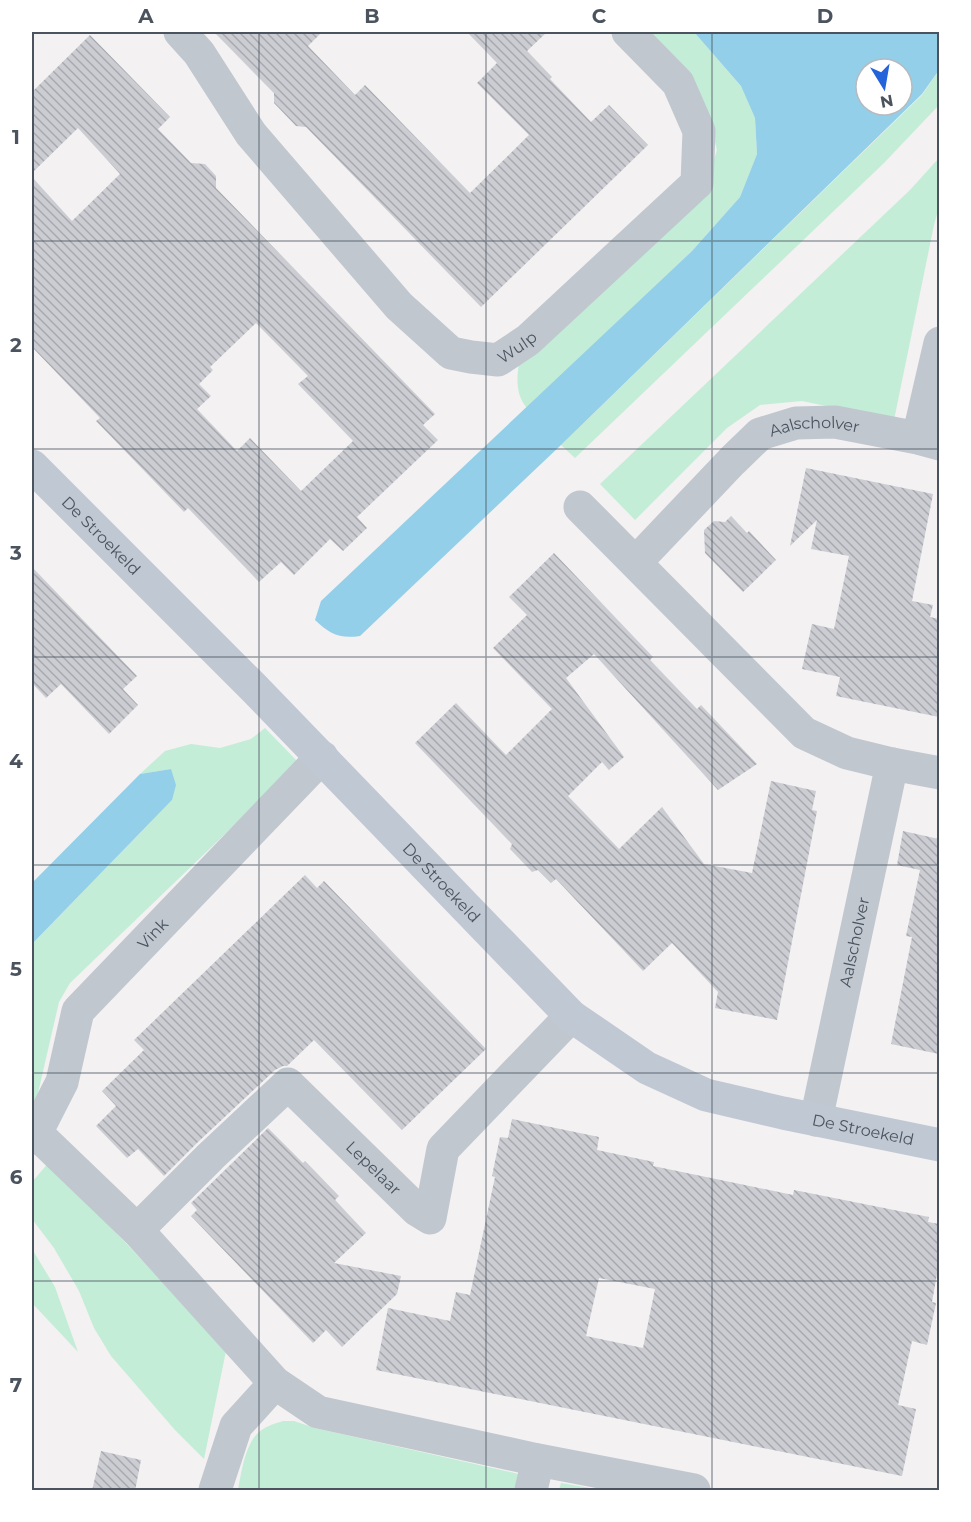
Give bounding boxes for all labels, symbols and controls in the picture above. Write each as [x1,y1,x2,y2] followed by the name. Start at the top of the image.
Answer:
[137,4,154,28] text: A
[364,4,380,28] text: B
[592,4,607,28] text: C
[817,4,833,28] text: D
[854,57,914,117] north arrow
[879,91,895,112] text: N
[12,125,20,149] text: 1
[494,328,541,368] street label: Wulp
[10,333,22,357] text: 2
[767,413,861,441] street label: Aalscholver
[58,492,144,579] street label: De Stroekeld
[9,541,22,565] text: 3
[9,749,23,773] text: 4
[399,839,484,926] street label: De Stroekeld
[836,895,873,989] street label: Aalscholver
[134,914,172,953] street label: Vink
[10,957,22,981] text: 5
[811,1110,916,1149] street label: De Stroekeld
[342,1137,405,1199] street label: Lepelaar
[10,1165,23,1189] text: 6
[10,1373,22,1397] text: 7

